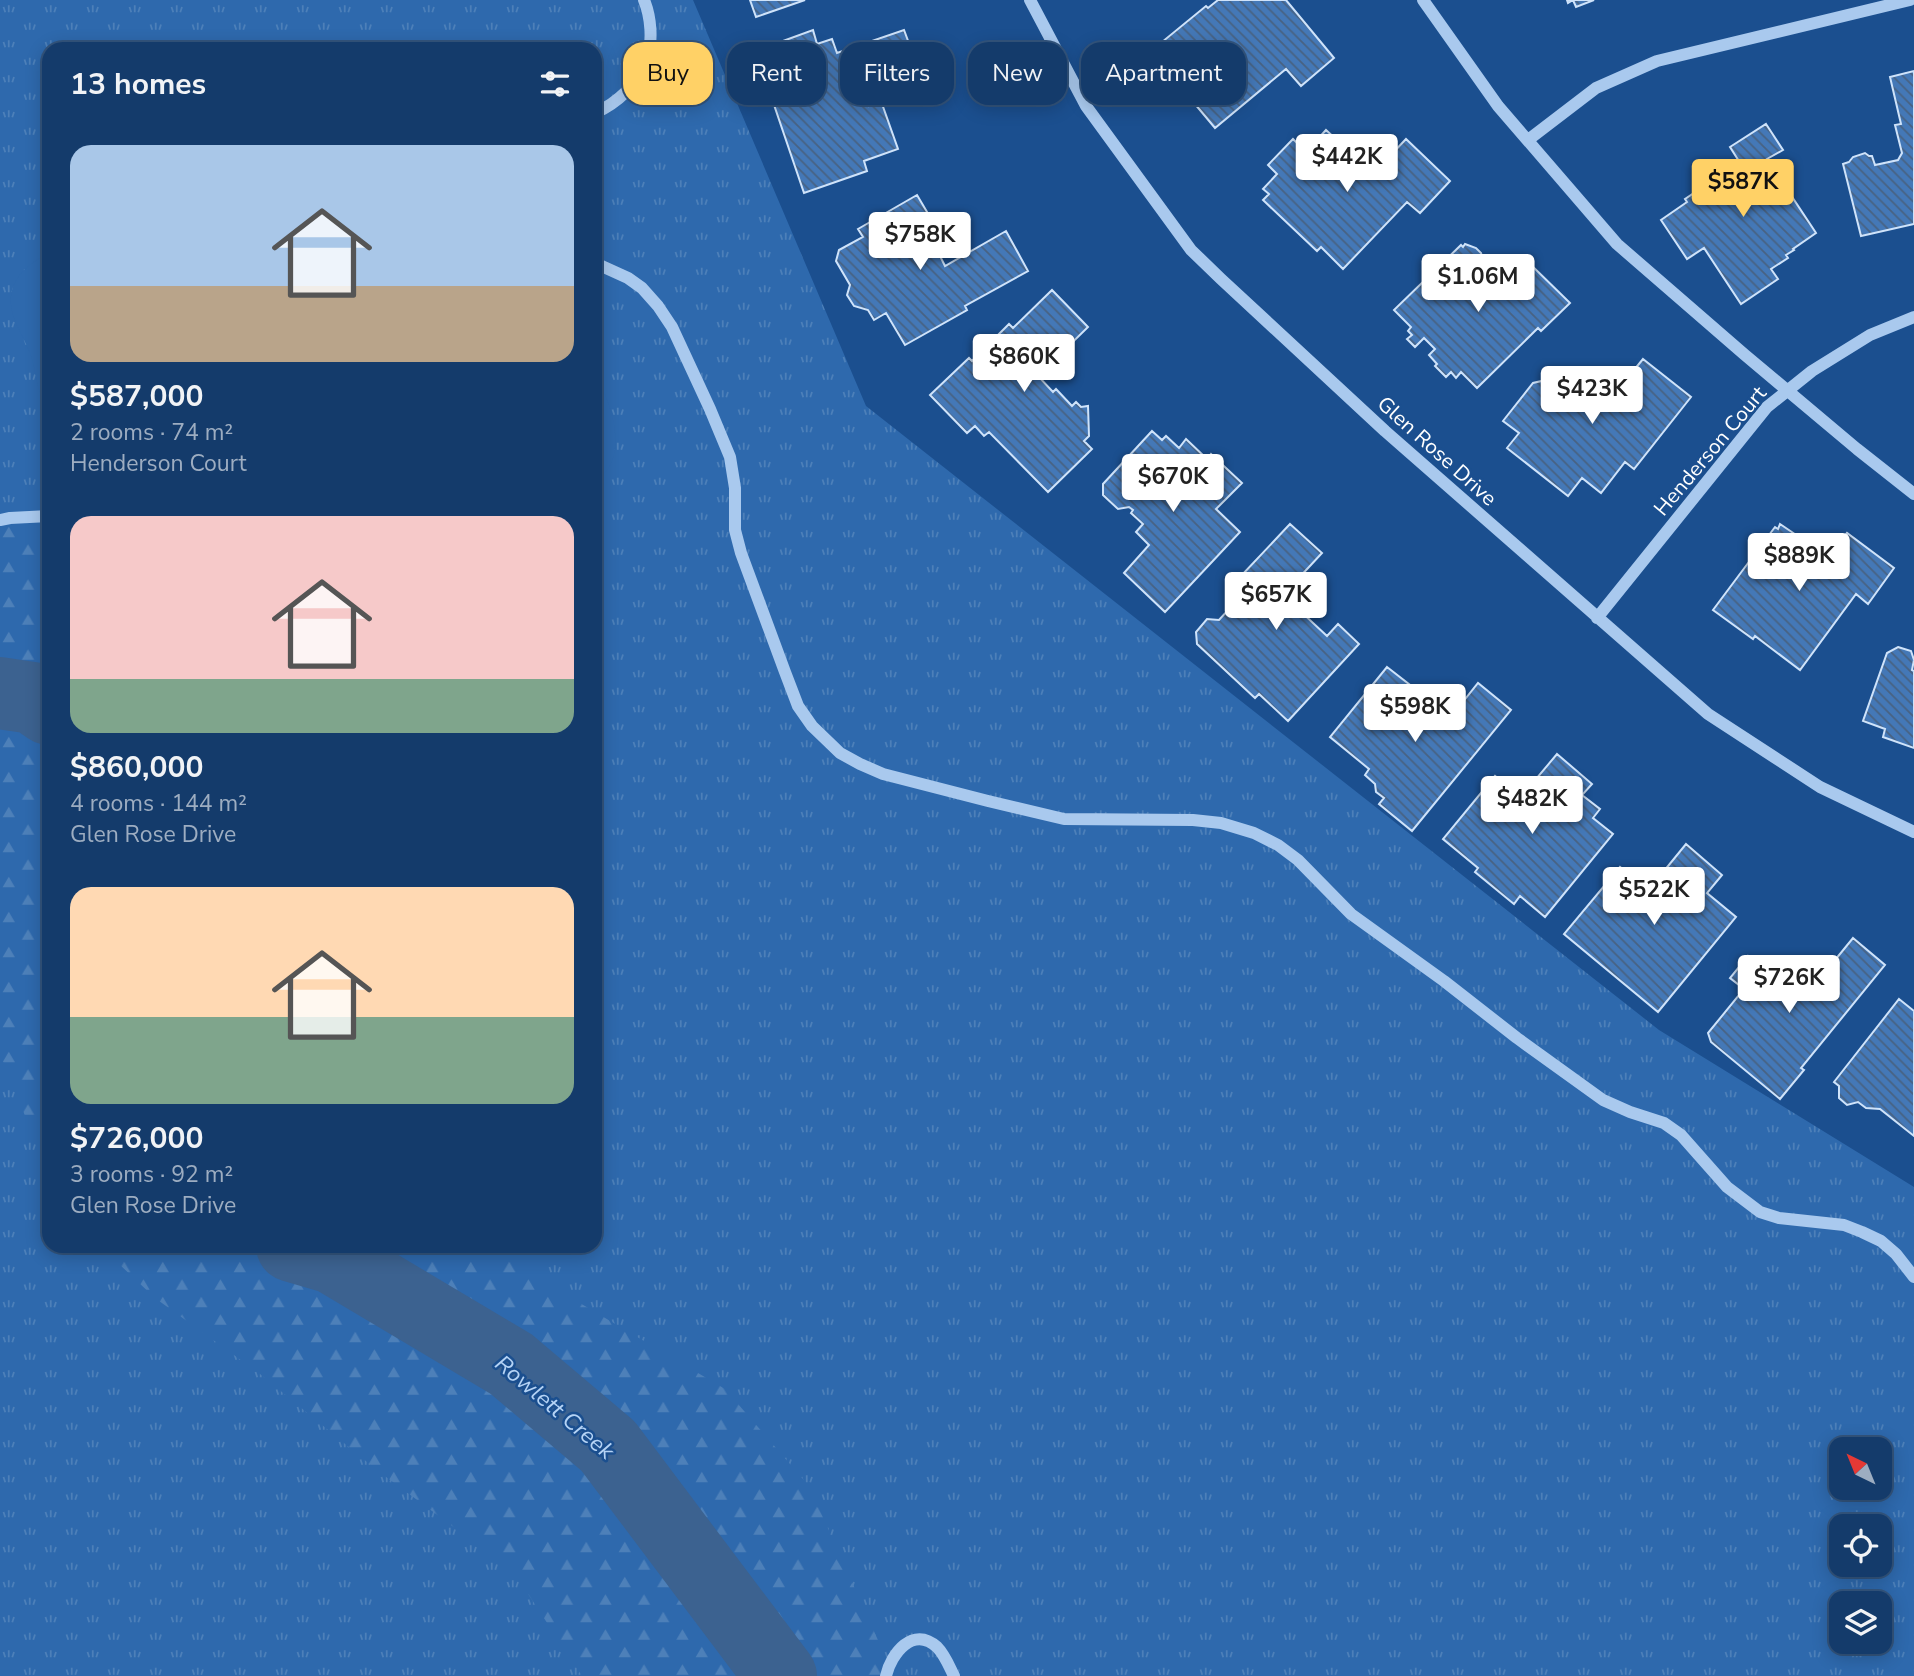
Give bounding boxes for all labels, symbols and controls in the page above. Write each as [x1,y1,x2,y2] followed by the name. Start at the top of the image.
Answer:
[623,42,713,105] chip: Buy
[727,42,826,105] chip: Rent
[840,42,954,105] chip: Filters
[968,42,1067,105] chip: New
[1081,42,1246,105] chip: Apartment
[70,64,206,105] text: 13 homes
[536,65,574,103] icon: filters
[1298,134,1396,194] pin: $442K
[1312,141,1382,172] text: $442K
[1694,160,1792,219] pin: $587K
[1708,166,1778,197] text: $587K
[259,190,385,316] icon: home
[871,212,969,272] pin: $758K
[885,219,955,250] text: $758K
[1421,254,1535,314] pin: $1.06M
[1438,261,1518,292] text: $1.06M
[975,334,1073,394] pin: $860K
[989,341,1059,372] text: $860K
[1543,366,1641,426] pin: $423K
[1557,373,1627,404] text: $423K
[70,376,203,417] text: $587,000
[1647,380,1773,522] street label: Henderson Court
[1371,390,1503,512] street label: Glen Rose Drive
[70,417,233,448] text: 2 rooms · 74 m²
[70,448,247,479] text: Henderson Court
[1124,454,1222,514] pin: $670K
[1138,461,1208,492] text: $670K
[1750,534,1848,593] pin: $889K
[1764,540,1834,571] text: $889K
[259,561,385,687] icon: home
[1227,572,1325,632] pin: $657K
[1241,579,1311,610] text: $657K
[1366,684,1464,744] pin: $598K
[1380,691,1450,722] text: $598K
[70,747,203,788] text: $860,000
[1483,776,1581,836] pin: $482K
[1497,783,1567,814] text: $482K
[70,788,247,819] text: 4 rooms · 144 m²
[70,819,236,850] text: Glen Rose Drive
[1605,867,1703,927] pin: $522K
[1619,874,1689,905] text: $522K
[259,932,385,1058] icon: home
[1740,956,1838,1015] pin: $726K
[1754,962,1824,993] text: $726K
[70,1118,203,1159] text: $726,000
[70,1159,233,1190] text: 3 rooms · 92 m²
[70,1190,236,1221] text: Glen Rose Drive
[488,1348,621,1467] water label: Rowlett Creek
[1829,1437,1892,1500] north arrow
[1829,1437,1892,1654] map controls
[1829,1514,1892,1577] button: locate
[1829,1591,1892,1654] button: layers

